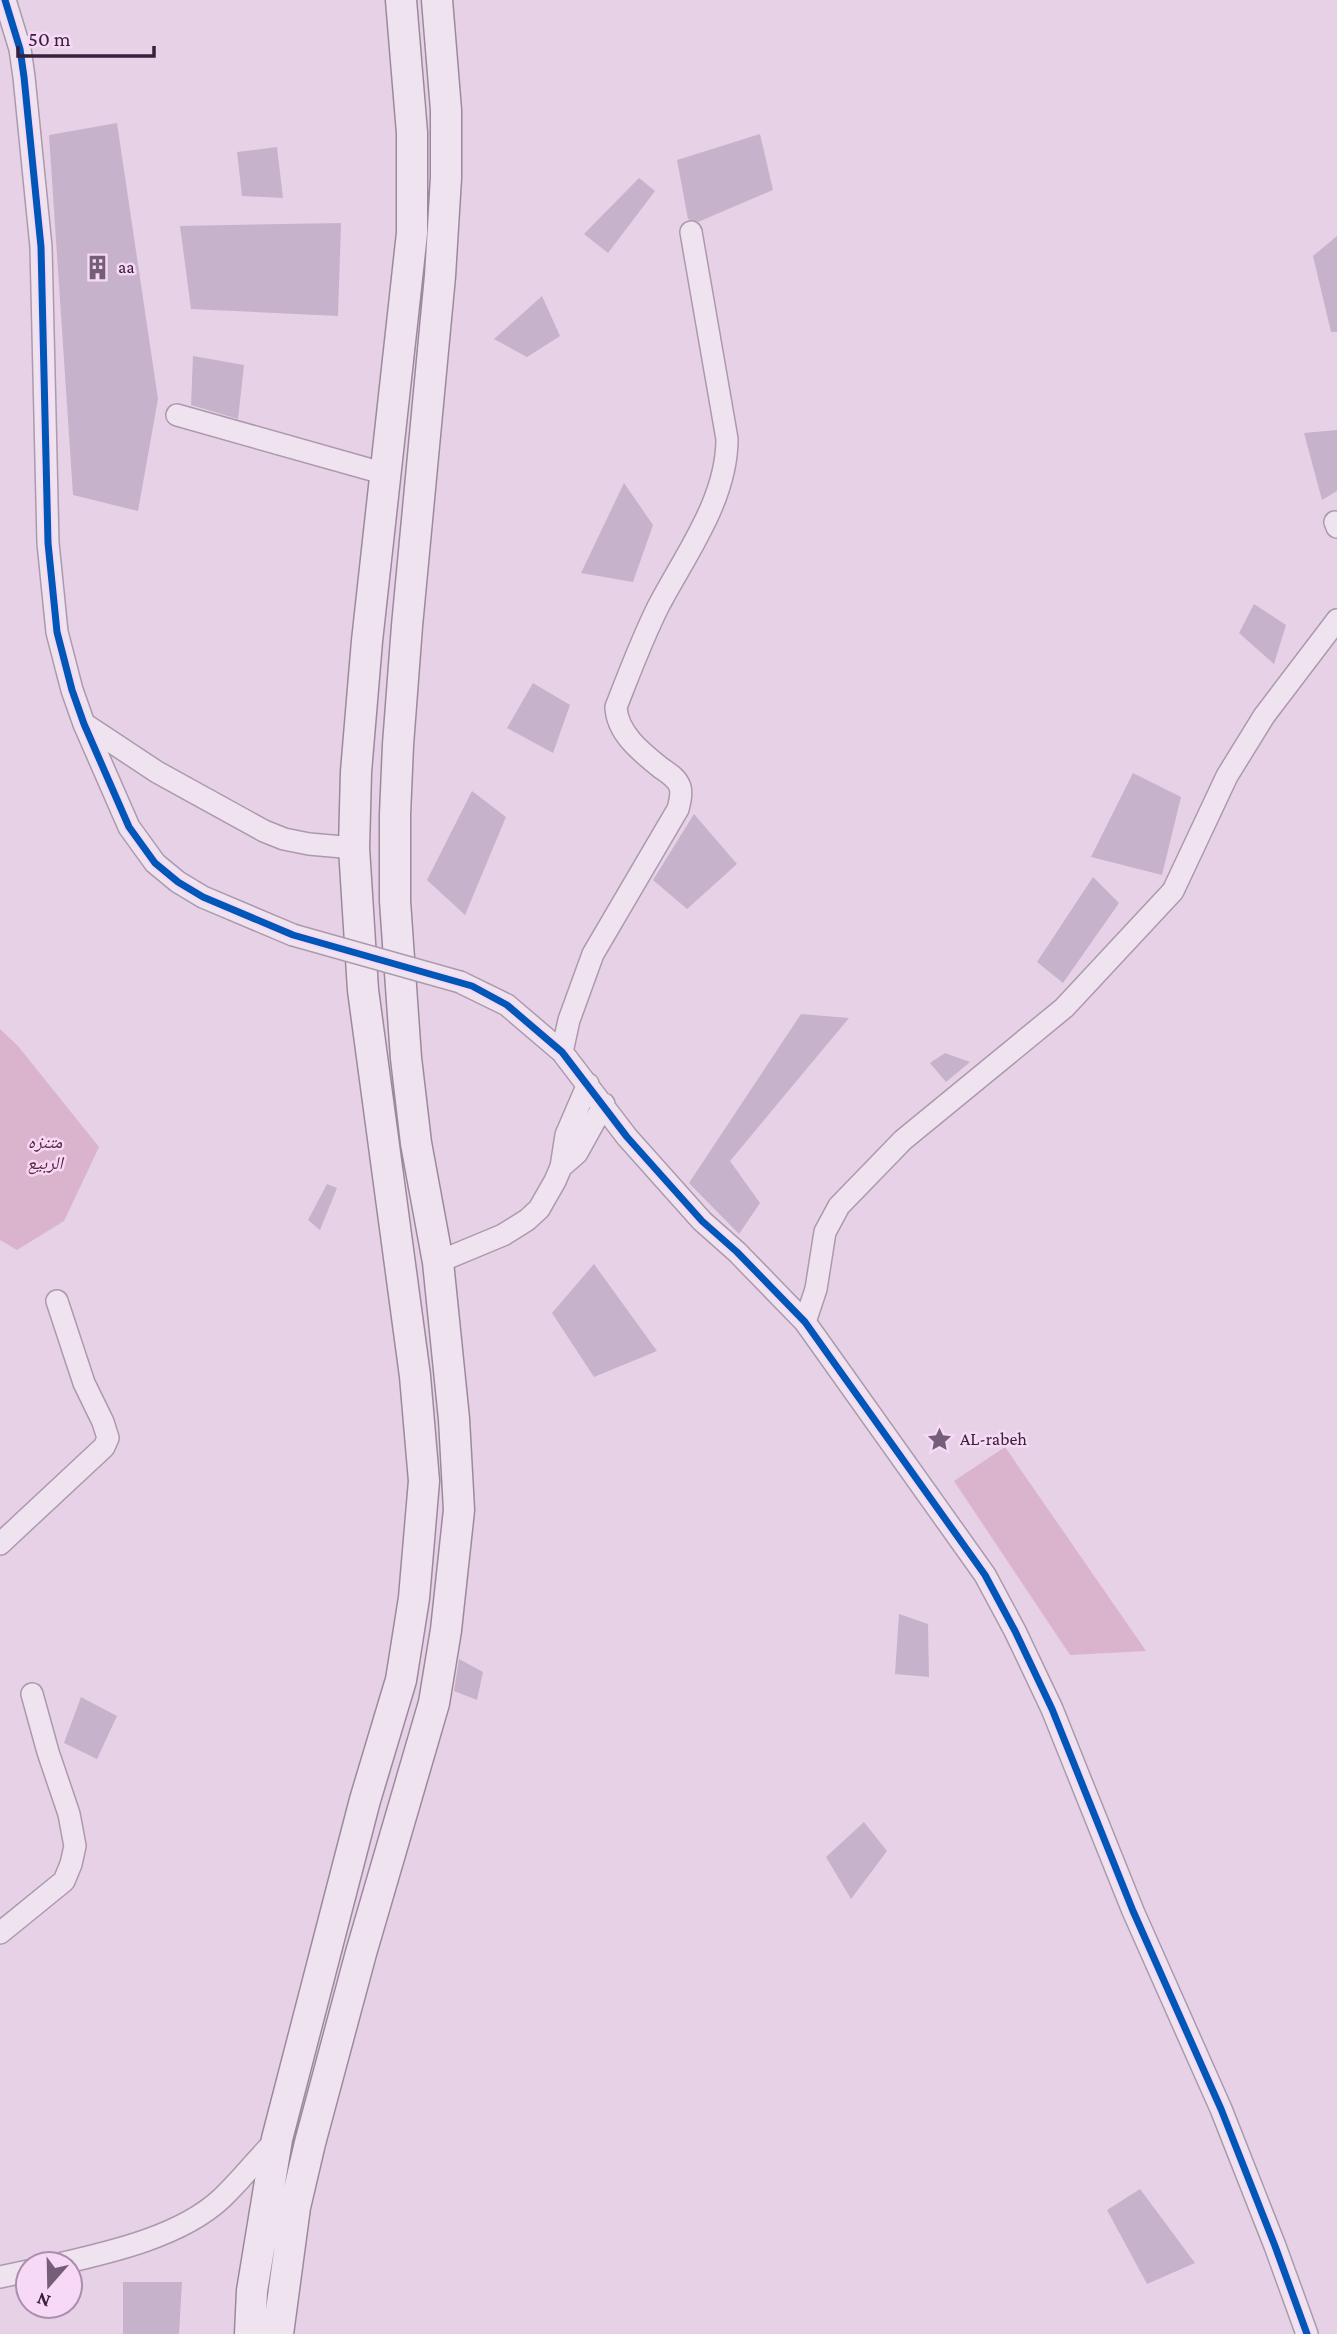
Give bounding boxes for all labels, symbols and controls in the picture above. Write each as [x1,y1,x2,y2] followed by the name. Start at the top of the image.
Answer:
[18,14,154,58] scale bar
[28,27,71,51] text: 50 m
[84,253,112,281] building icon: aa
[118,257,135,277] place label: aa
[27,1132,64,1175] park label: متنزه الربيع
[926,1425,954,1453] place icon: AL-rabeh
[960,1429,1027,1449] place label: AL-rabeh
[14,2250,84,2320] north arrow
[34,2288,53,2313] text: N

